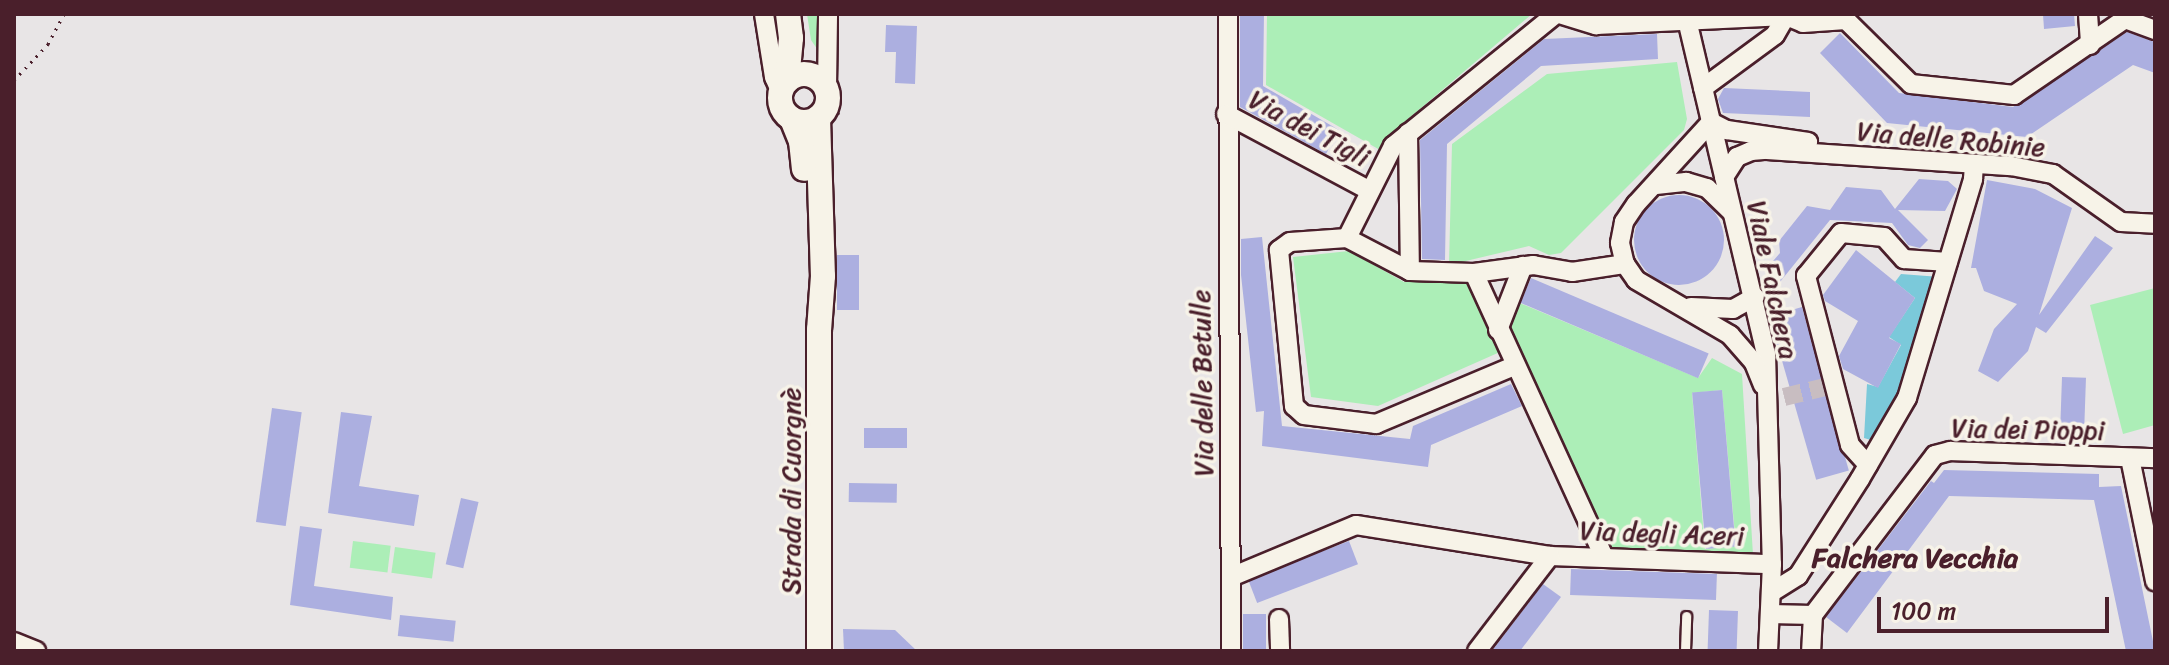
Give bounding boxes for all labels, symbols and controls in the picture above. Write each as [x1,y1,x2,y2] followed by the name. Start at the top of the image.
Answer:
[1243,84,1375,174] street label: Via dei Tigli
[1855,116,2047,164] street label: Via delle Robinie
[1740,198,1804,362] street label: Viale Falchera
[1186,289,1220,477] street label: Via delle Betulle
[776,387,808,595] street label: Strada di Cuorgnè
[1951,413,2105,447] street label: Via dei Pioppi
[1579,516,1745,552] street label: Via degli Aceri
[1812,541,2018,575] district label: Falchera Vecchia
[1881,581,2113,631] scale bar
[1891,590,1956,632] text: 100 m

